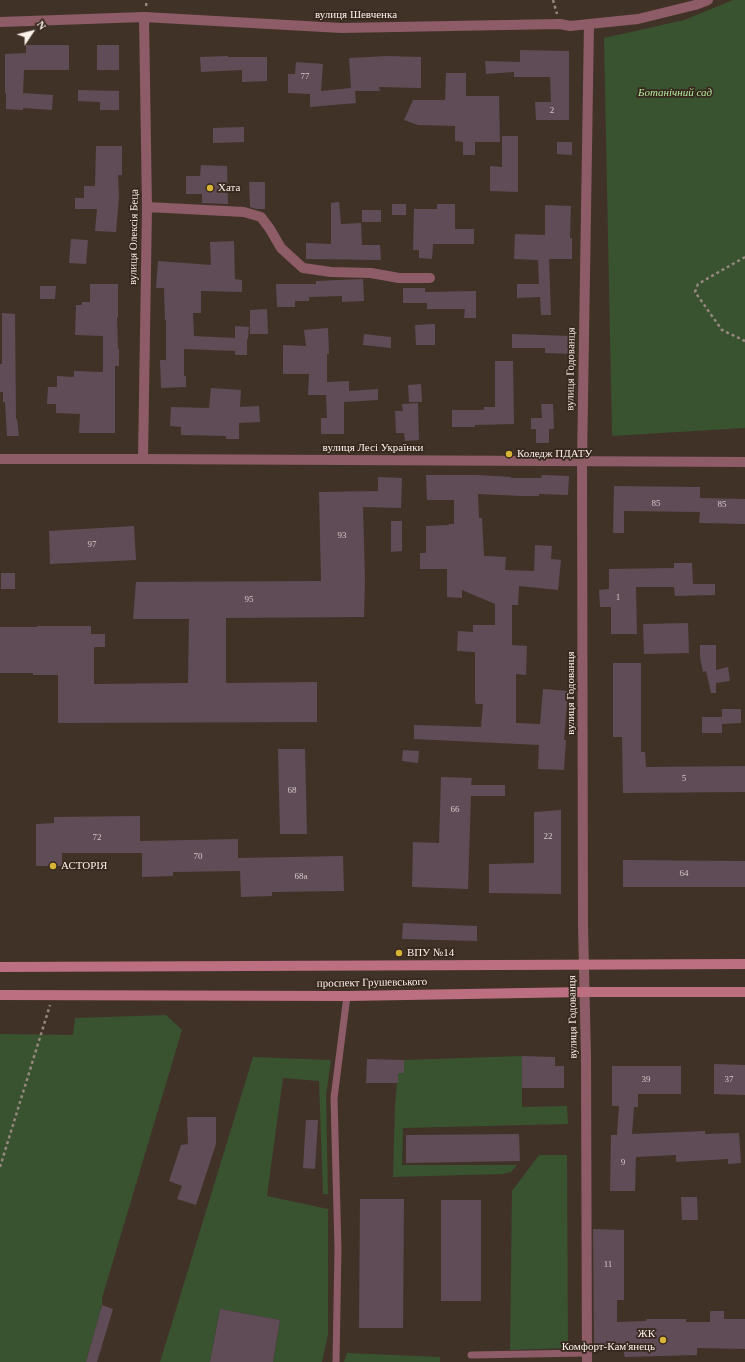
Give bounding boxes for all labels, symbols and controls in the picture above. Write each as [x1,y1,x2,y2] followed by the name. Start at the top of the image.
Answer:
[315,8,397,22] street label: вулиця Шевченка
[12,12,52,52] north arrow
[35,18,49,32] text: N
[300,72,310,82] house number: 77
[638,86,712,100] park label: Ботанічний сад
[550,106,554,116] house number: 2
[218,181,240,195] place label: Хата
[205,183,215,193] marker: Хата
[127,189,141,285] street label: вулиця Олексія Беца
[564,327,578,411] street label: вулиця Годованця
[323,441,423,455] street label: вулиця Лесі Українки
[517,447,592,461] place label: Коледж ПДАТУ
[504,449,514,459] marker: Коледж ПДАТУ
[652,499,660,509] house number: 85
[718,500,726,510] house number: 85
[338,531,346,541] house number: 93
[88,540,96,550] house number: 97
[616,593,620,603] house number: 1
[244,595,254,605] house number: 95
[564,651,578,735] street label: вулиця Годованця
[682,774,686,784] house number: 5
[288,786,296,796] house number: 68
[450,805,460,815] house number: 66
[544,832,552,842] house number: 22
[92,833,102,843] house number: 72
[194,852,202,862] house number: 70
[61,859,107,873] place label: АСТОРІЯ
[48,861,58,871] marker: АСТОРІЯ
[680,869,688,879] house number: 64
[295,872,307,882] house number: 68а
[407,946,454,960] place label: ВПУ №14
[394,948,404,958] marker: ВПУ №14
[317,975,427,991] street label: проспект Грушевського
[566,975,580,1059] street label: вулиця Годованця
[642,1075,650,1085] house number: 39
[724,1075,734,1085] house number: 37
[621,1158,625,1168] house number: 9
[604,1260,612,1270] house number: 11
[562,1327,655,1353] place label: ЖК Комфорт-Кам'янець
[658,1335,668,1345] marker: ЖК Комфорт-Кам'янець

